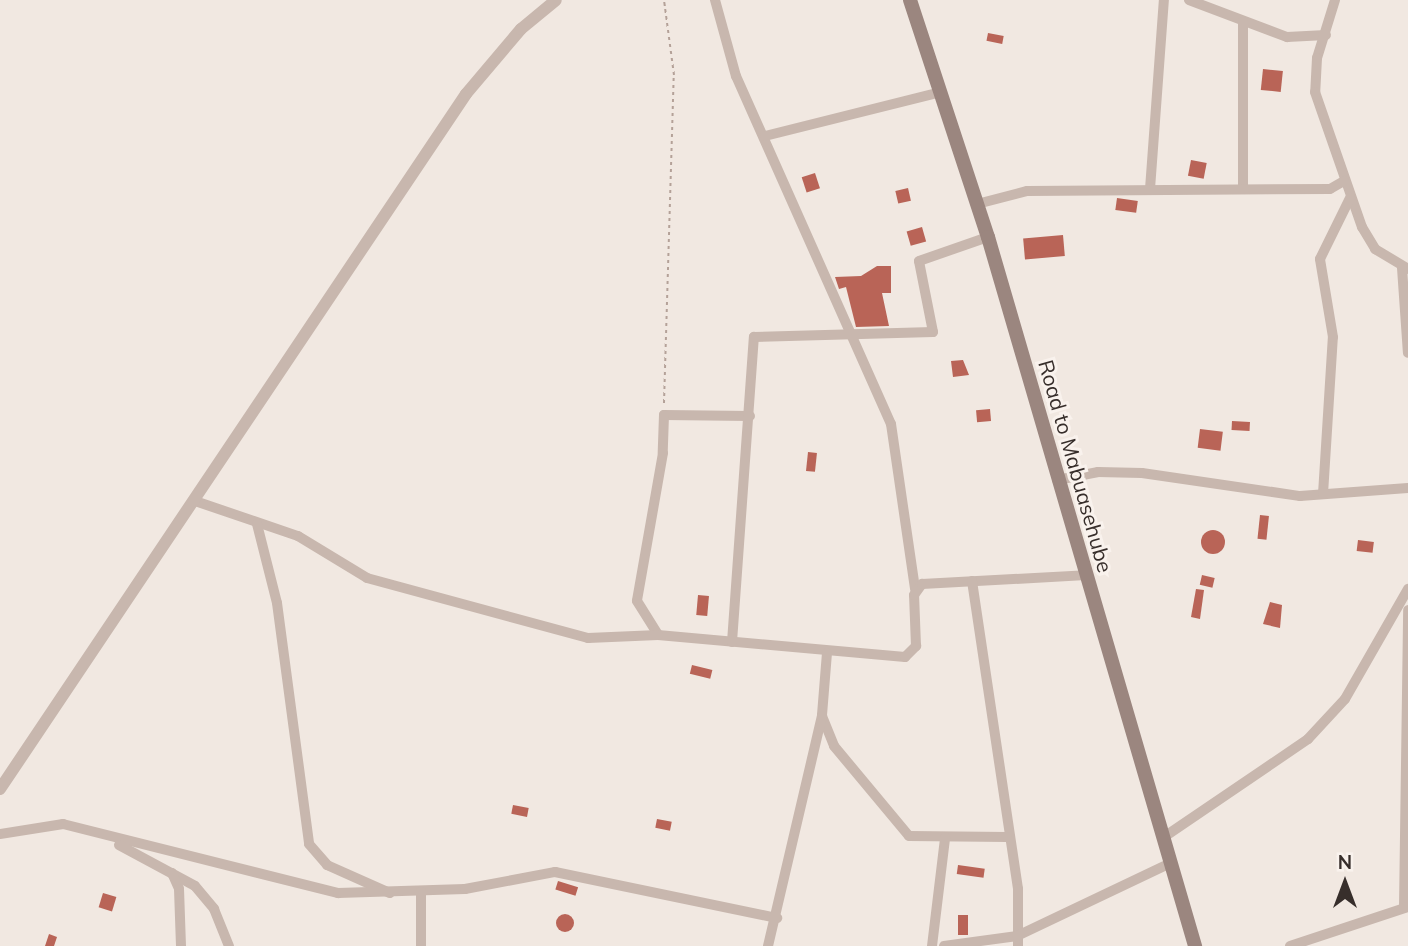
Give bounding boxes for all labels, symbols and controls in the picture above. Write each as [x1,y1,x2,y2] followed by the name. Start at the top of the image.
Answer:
[1034,357,1118,575] street label: Road to Mabuasehube
[1310,848,1380,918] north arrow
[1338,850,1352,874] text: N

